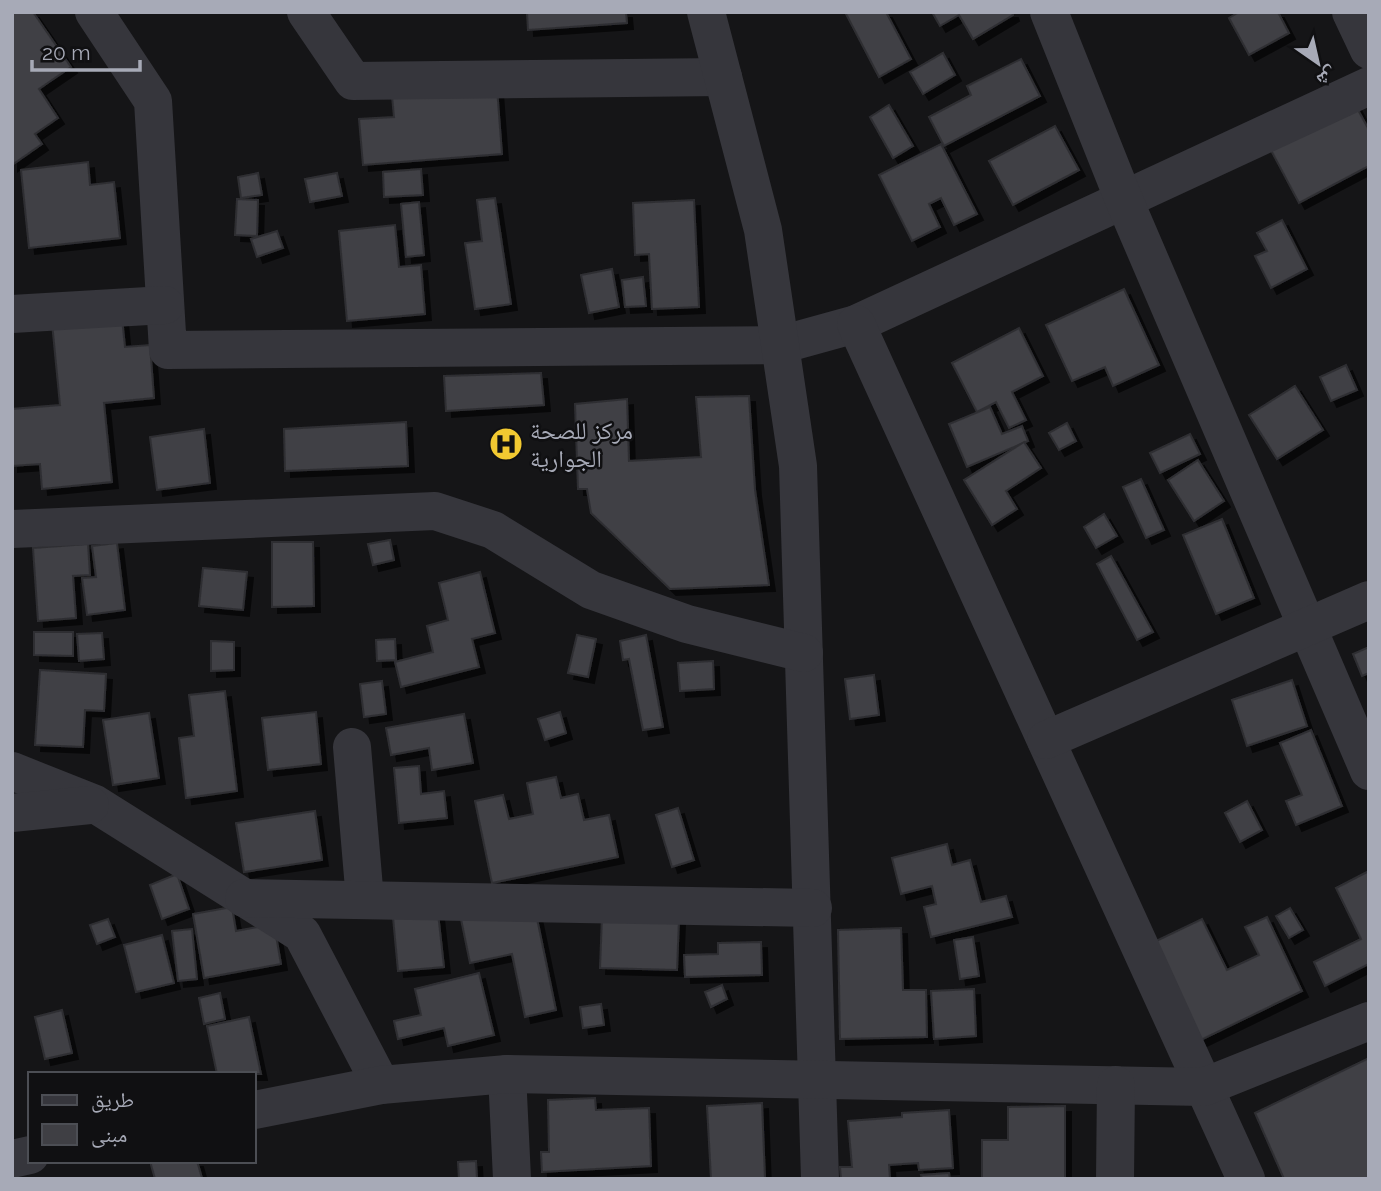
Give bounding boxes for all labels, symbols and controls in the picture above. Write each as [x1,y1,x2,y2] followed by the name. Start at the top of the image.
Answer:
[32,28,140,72] scale bar
[1283,28,1353,98] north arrow
[42,40,90,65] text: 20 m
[1312,62,1342,92] text: ش
[530,416,633,473] place label: مركز للصحة الجوارية
[487,425,525,463] hospital icon: مركز للصحة الجوارية
[28,1072,256,1163] legend
[91,1087,134,1113] text: طريق
[91,1122,127,1148] text: مبنى

